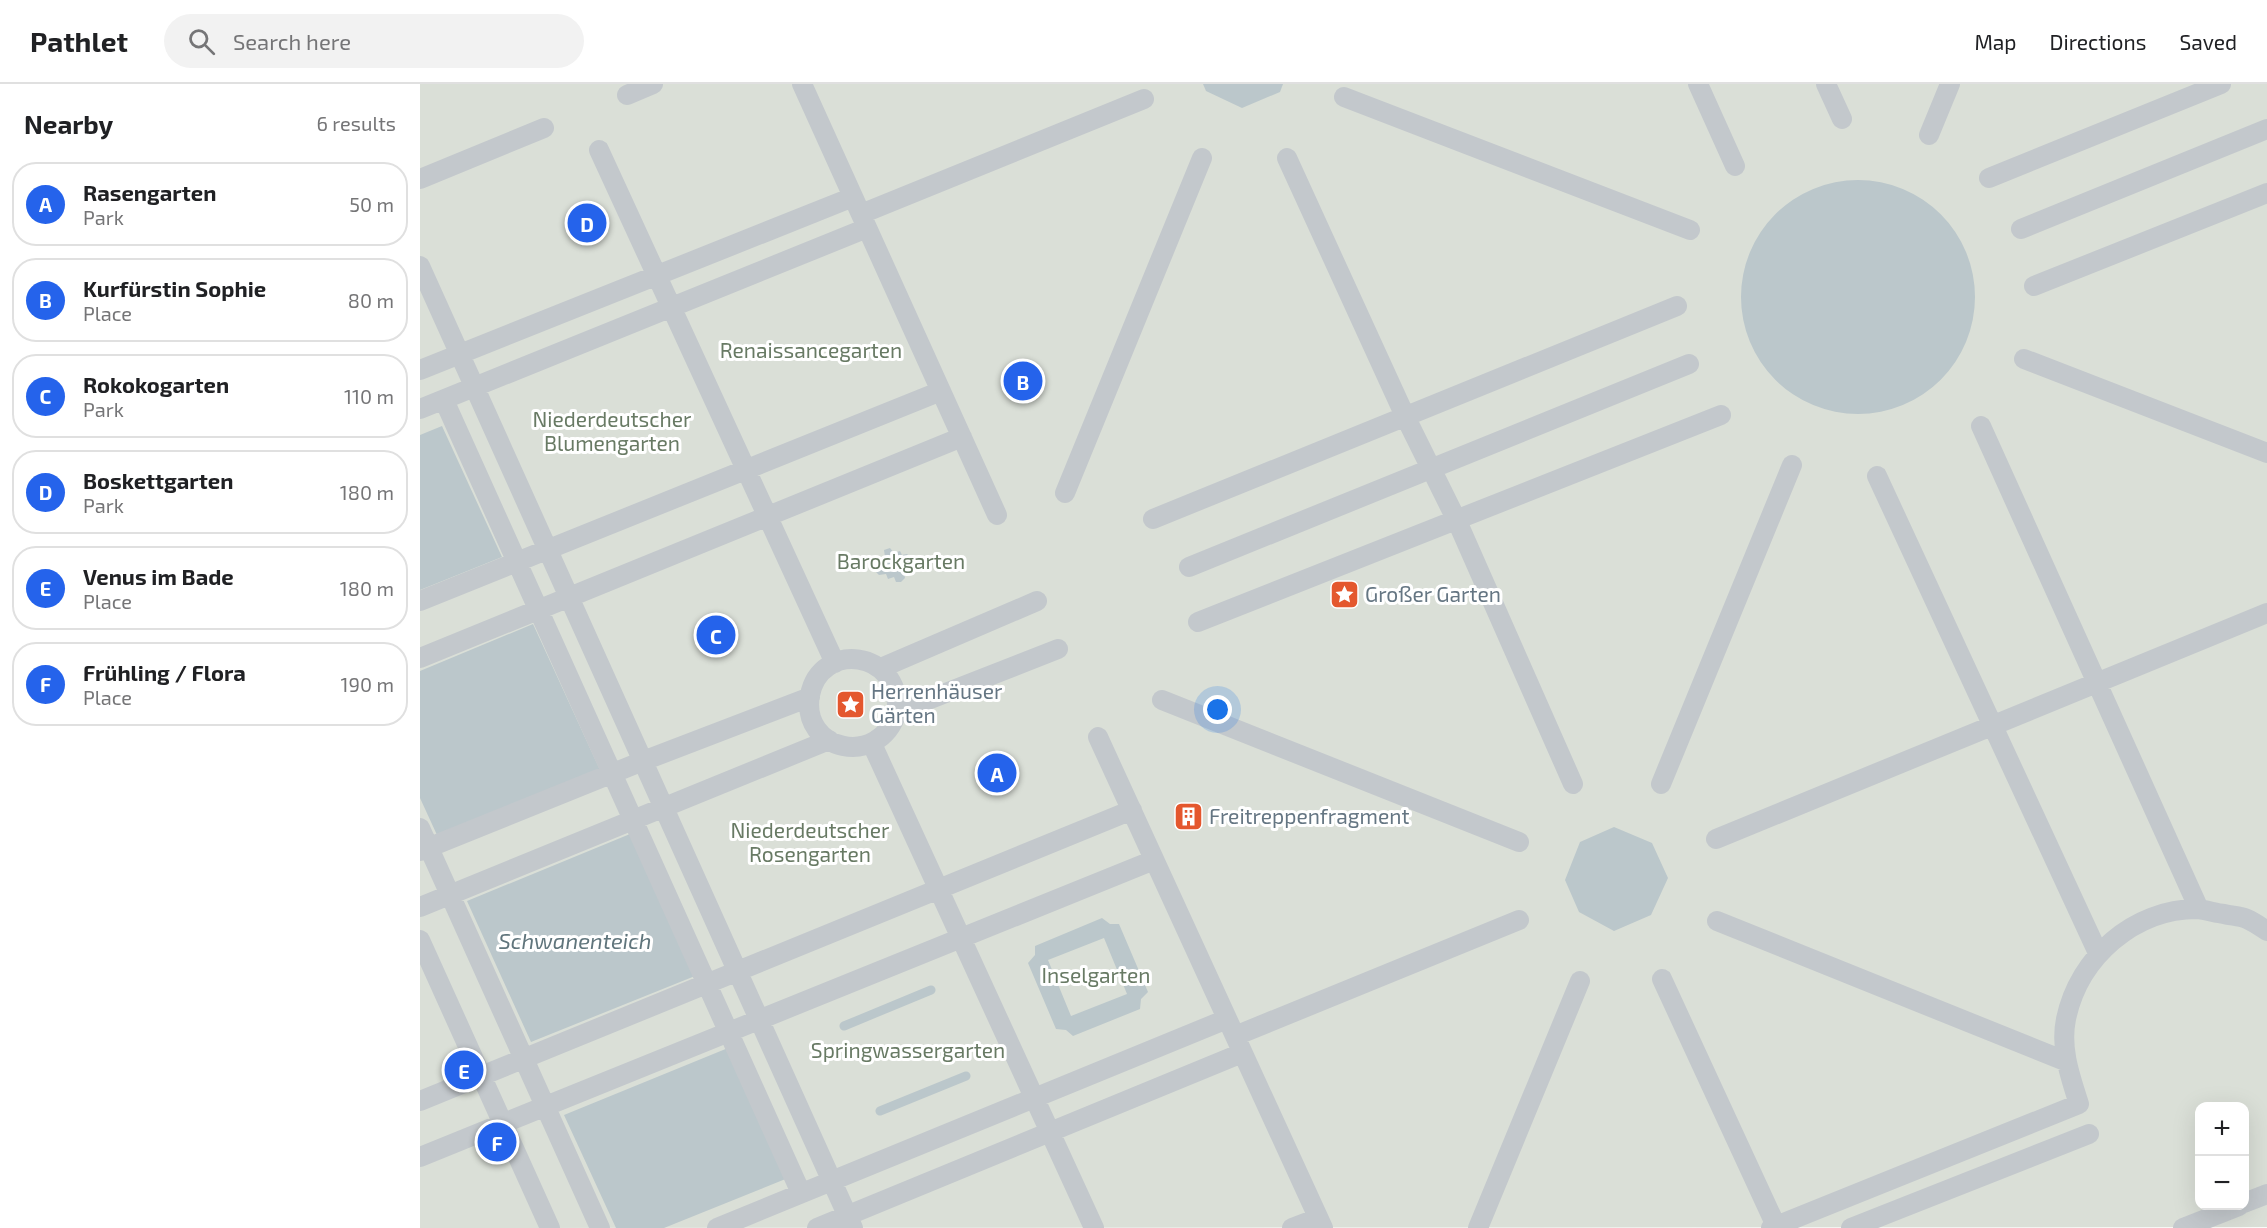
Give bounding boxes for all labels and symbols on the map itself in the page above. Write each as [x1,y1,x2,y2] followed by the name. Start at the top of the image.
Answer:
[568,200,606,246] pin: D
[720,337,902,362] park label: Renaissancegarten
[1004,358,1042,404] pin: B
[533,406,692,455] park label: Niederdeutscher Blumengarten
[837,548,965,573] park label: Barockgarten
[1328,579,1360,611] place icon: Großer Garten
[1365,581,1501,606] place label: Großer Garten
[696,612,736,658] pin: C
[871,678,1003,727] place label: Herrenhäuser Gärten
[834,688,866,720] place icon: Herrenhäuser Gärten
[1203,695,1232,724] your location
[978,750,1016,796] pin: A
[1172,801,1204,833] building icon: Freitreppenfragment
[1209,803,1409,828] place label: Freitreppenfragment
[731,817,890,866] park label: Niederdeutscher Rosengarten
[498,927,652,953] water label: Schwanenteich
[1042,962,1150,987] park label: Inselgarten
[811,1037,1005,1062] park label: Springwassergarten
[444,1048,483,1092] pin: E
[478,1120,517,1164] pin: F

